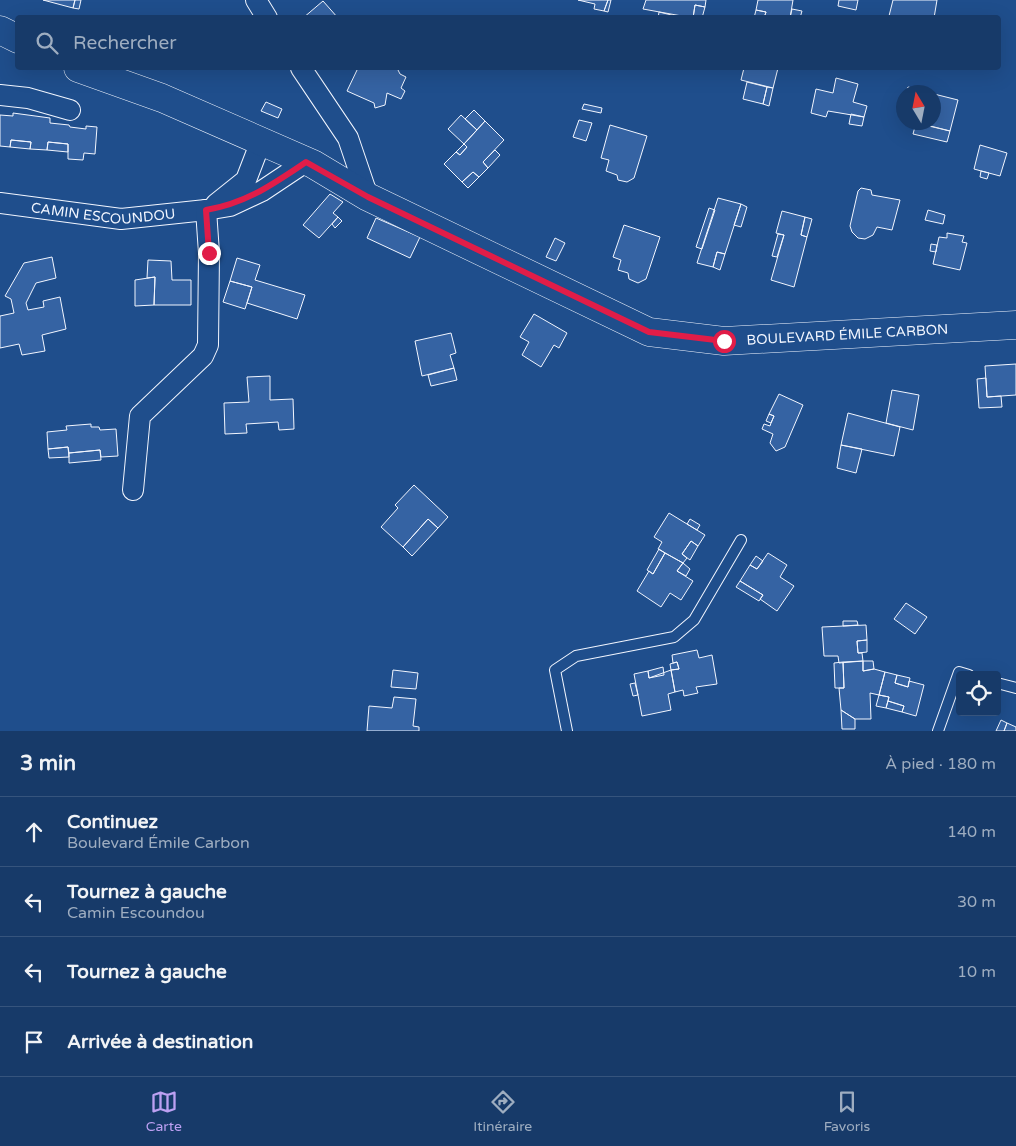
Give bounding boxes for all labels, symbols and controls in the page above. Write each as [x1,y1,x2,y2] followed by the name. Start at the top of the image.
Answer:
[15,15,1001,70] search box
[33,29,61,57] icon: search
[73,32,176,54] text: Rechercher
[896,85,941,130] north arrow
[30,199,176,227] street label: CAMIN ESCOUNDOU
[198,242,221,265] route end
[746,320,949,348] street label: BOULEVARD ÉMILE CARBON
[713,330,736,353] route start
[956,671,1001,716] map controls
[956,671,1001,716] button: locate
[20,751,76,776] text: 3 min
[885,754,996,774] text: À pied · 180 m
[67,811,158,833] text: Continuez
[20,818,48,846] icon: ahead
[947,822,996,842] text: 140 m
[67,833,250,853] text: Boulevard Émile Carbon
[67,881,227,903] text: Tournez à gauche
[20,888,48,916] icon: left
[957,892,996,912] text: 30 m
[67,903,205,923] text: Camin Escoundou
[20,958,48,986] icon: left
[67,961,227,983] text: Tournez à gauche
[957,962,996,982] text: 10 m
[20,1028,48,1056] icon: arrive
[67,1031,253,1053] text: Arrivée à destination
[146,1088,182,1135] tab: Carte
[473,1088,532,1135] tab: Itinéraire
[824,1088,870,1135] tab: Favoris

